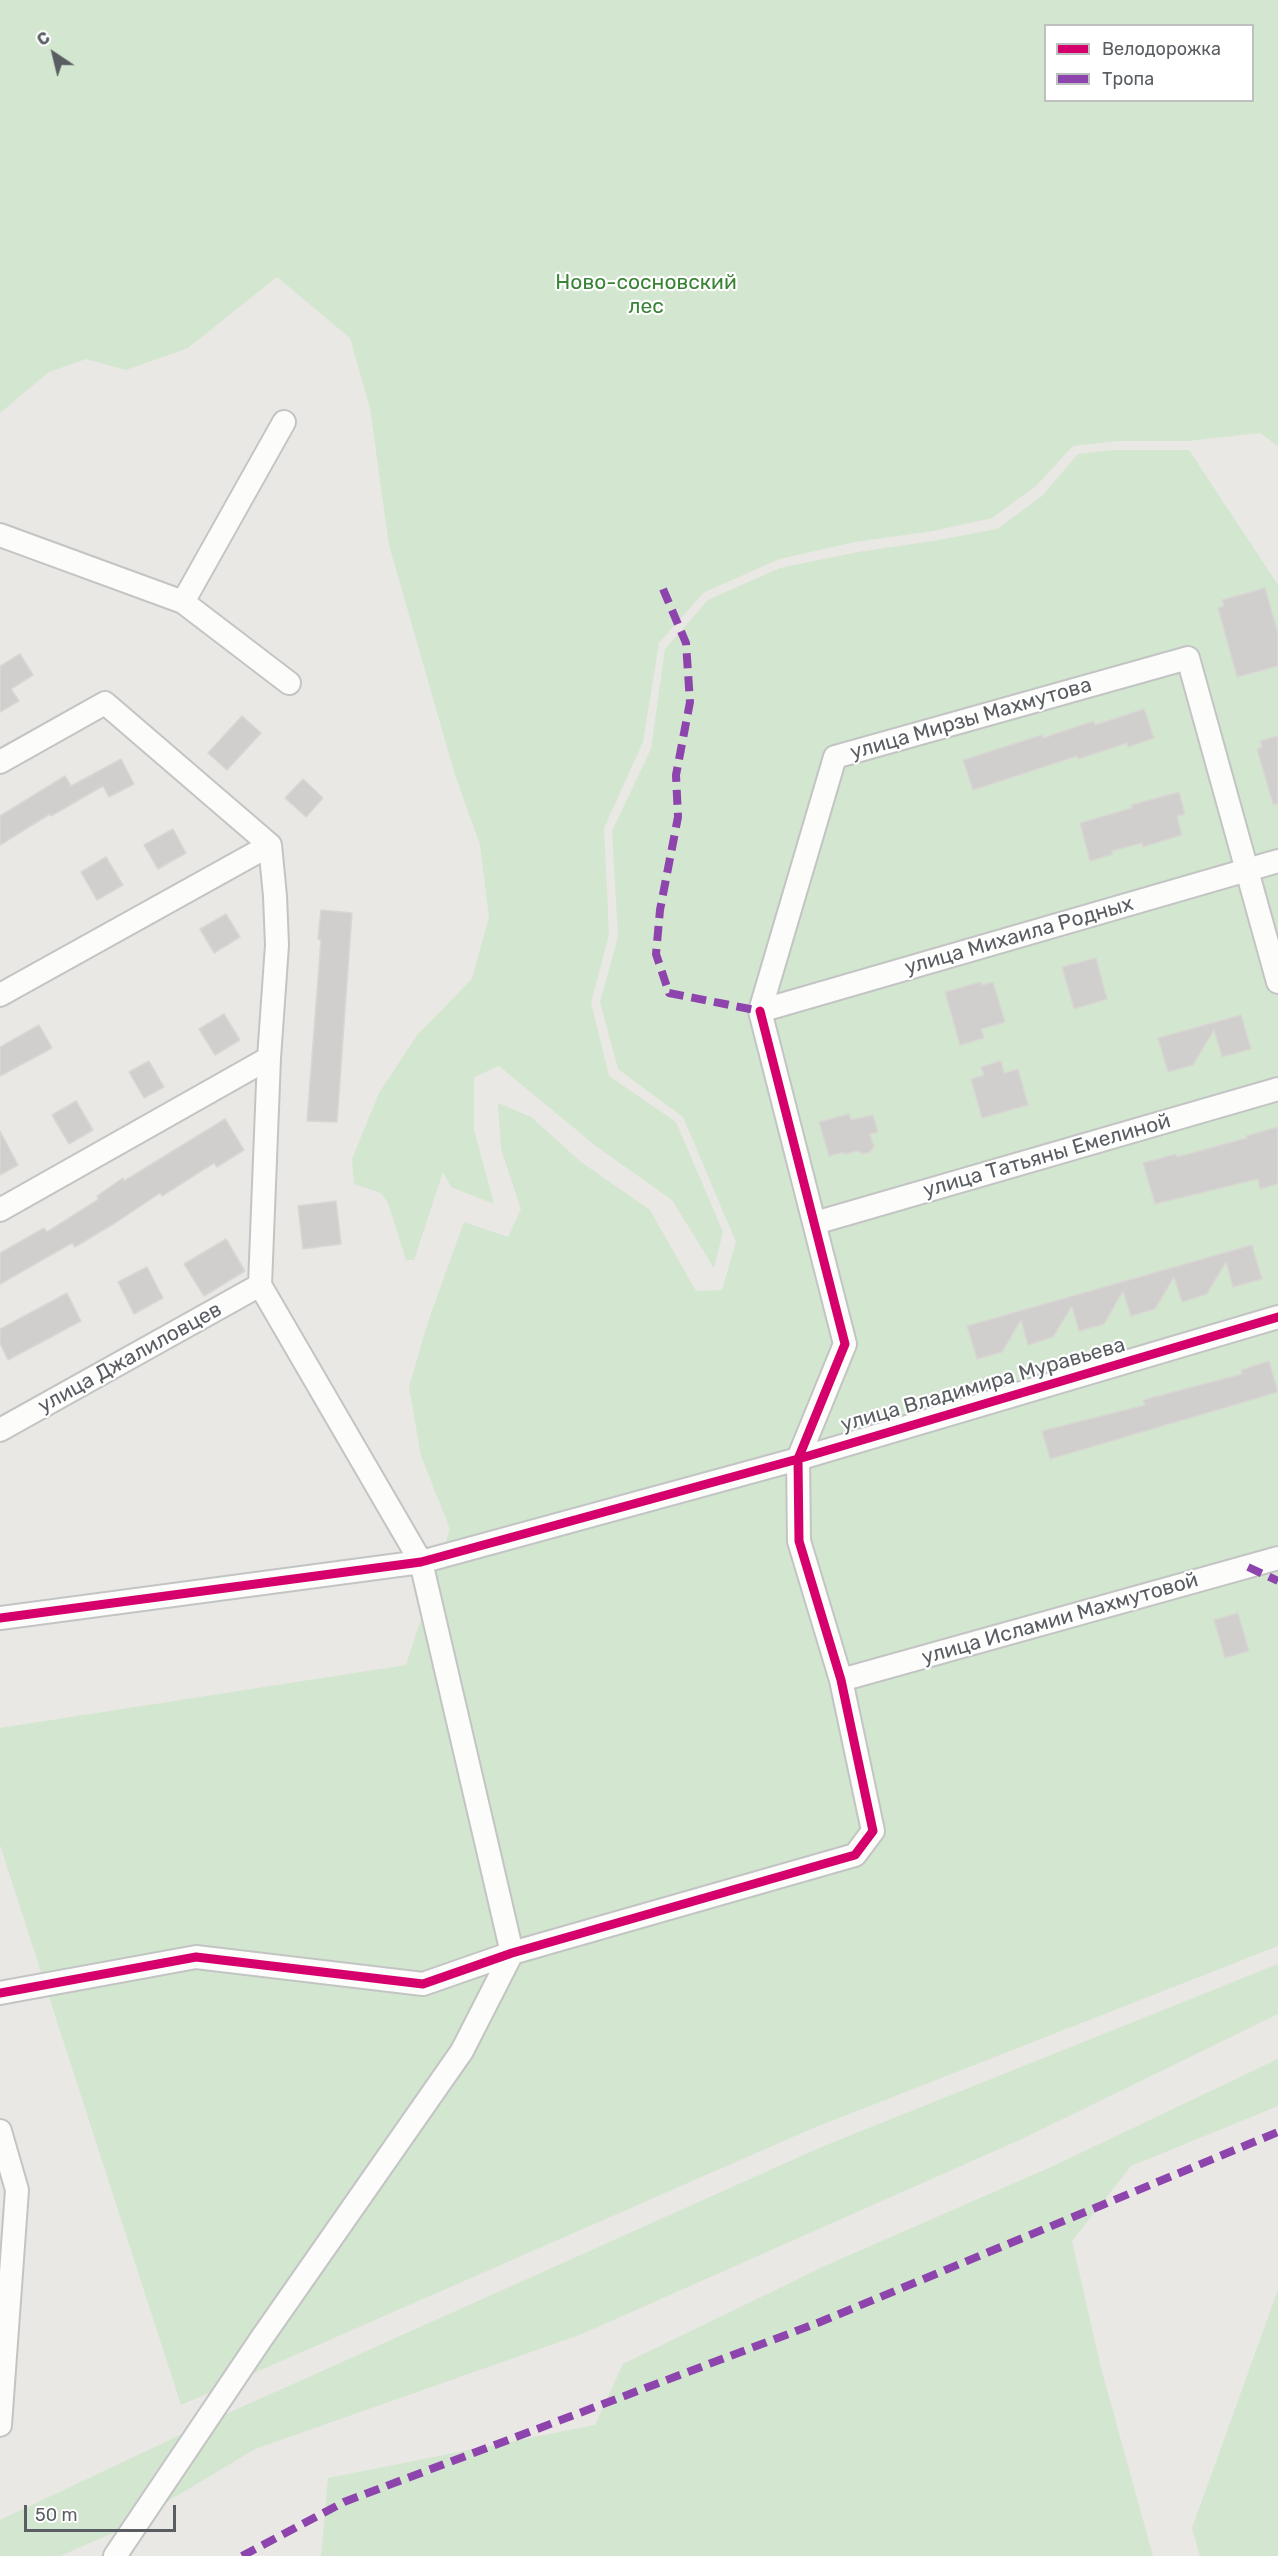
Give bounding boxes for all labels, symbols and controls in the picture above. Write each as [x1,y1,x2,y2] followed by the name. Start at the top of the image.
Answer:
[24,24,84,84] north arrow
[1044,24,1254,102] legend
[33,28,53,50] text: С
[1102,38,1221,60] text: Велодорожка
[1102,68,1154,90] text: Тропа
[555,270,737,320] park label: Ново-сосновский лес
[847,672,1095,766] street label: улица Мирзы Махмутова
[902,891,1136,981] street label: улица Михаила Родных
[920,1109,1174,1203] street label: улица Татьяны Емелиной
[34,1297,226,1419] street label: улица Джалиловцев
[838,1332,1128,1438] street label: улица Владимира Муравьева
[919,1567,1201,1671] street label: улица Исламии Махмутовой
[27,2493,178,2531] scale bar
[35,2504,78,2526] text: 50 m

